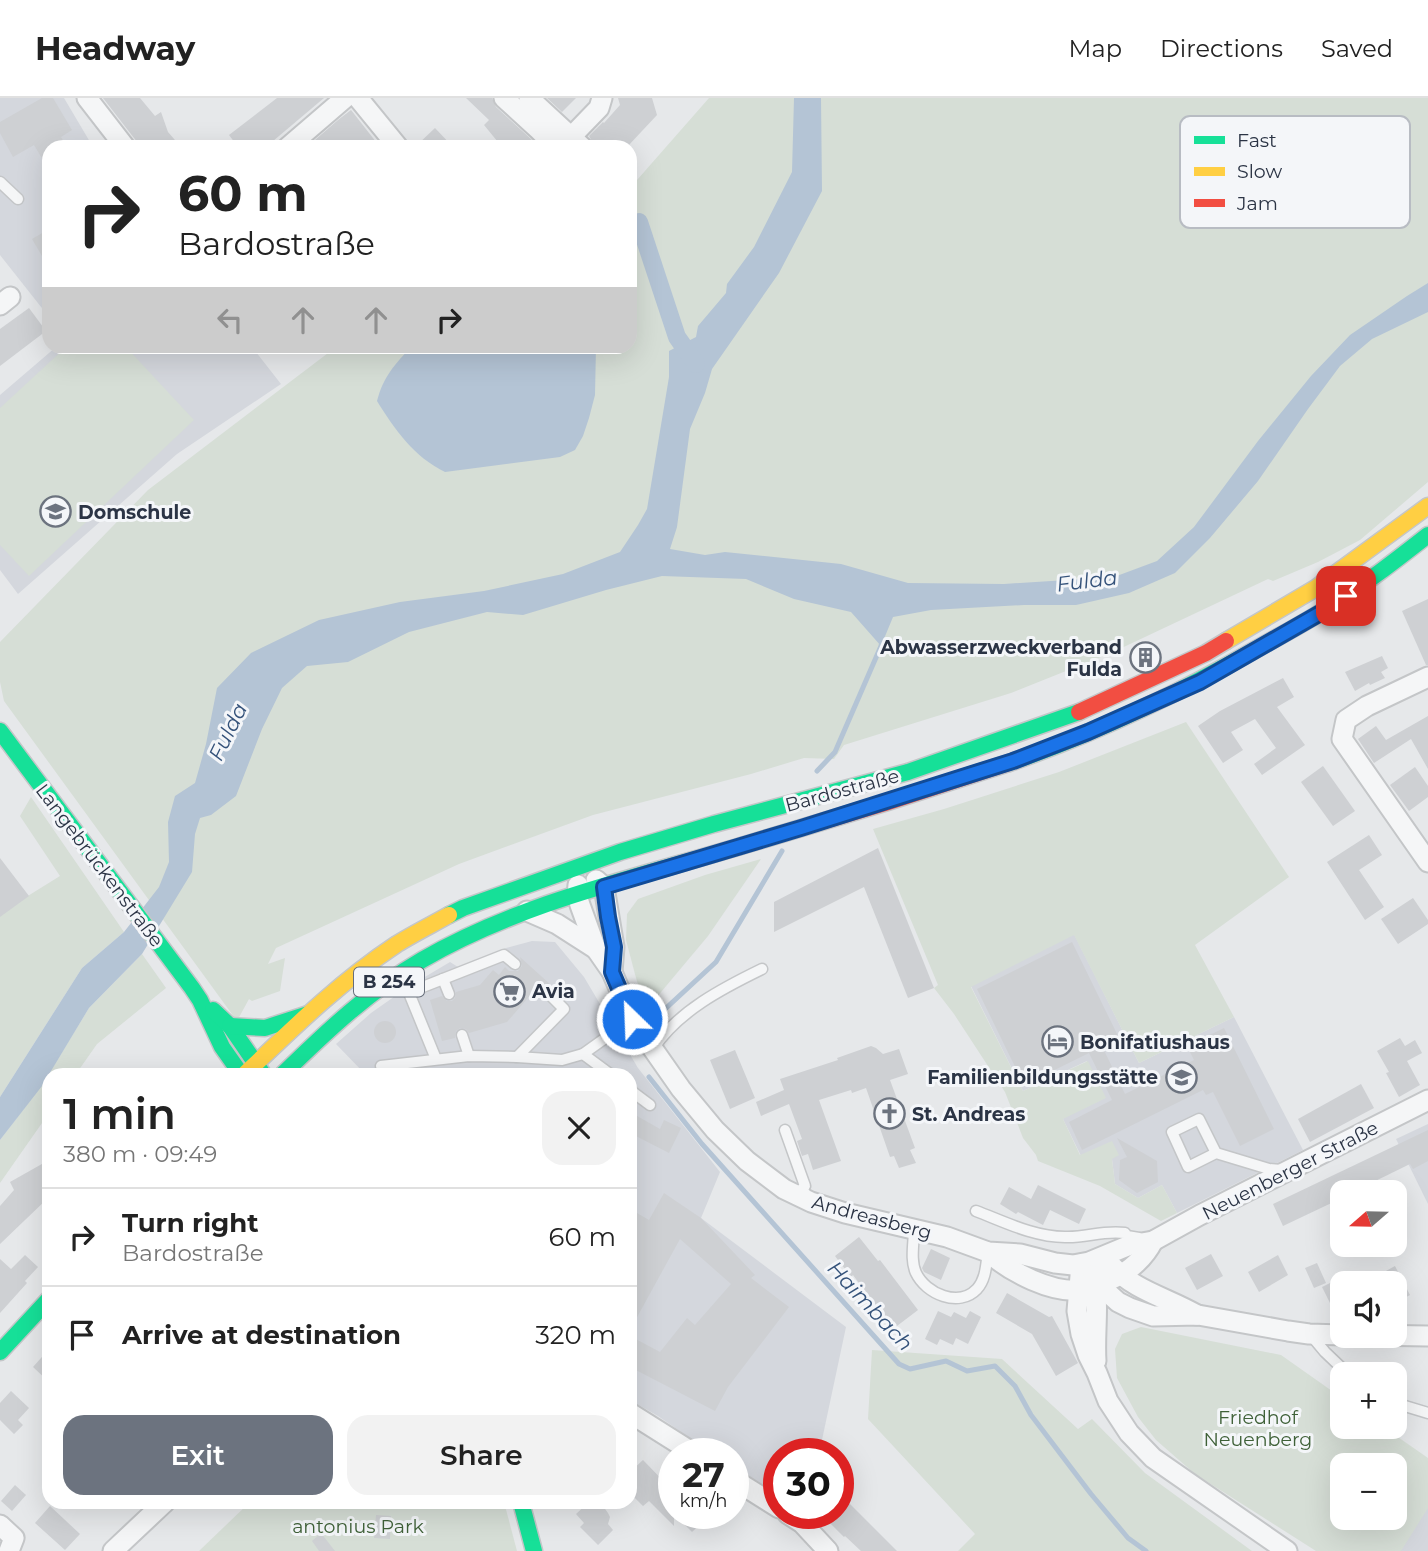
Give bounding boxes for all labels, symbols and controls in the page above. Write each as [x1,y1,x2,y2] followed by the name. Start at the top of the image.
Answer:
[35,28,195,68] text: Headway
[1069,34,1122,63] text: Map
[1160,34,1283,63] text: Directions
[1321,34,1393,63] text: Saved
[1180,116,1410,228] legend
[1237,129,1277,152] text: Fast
[1237,160,1282,183] text: Slow
[178,164,308,223] text: 60 m
[63,168,154,259] icon: right
[1236,192,1278,215] text: Jam
[178,224,375,263] text: Bardostraße
[211,301,249,339] icon: left
[284,301,322,339] icon: ahead
[357,301,395,339] icon: ahead
[430,301,468,339] icon: right
[38,495,72,529] school or university icon: Domschule
[78,501,191,524] place label: Domschule
[1055,564,1119,597] water label: Fulda
[1316,566,1376,626] pin
[1327,577,1365,615] icon: arrive
[879,636,1122,681] place label: Abwasserzweckverband Fulda
[1128,641,1162,675] building icon: Abwasserzweckverband Fulda
[203,699,252,765] water label: Fulda
[783,764,902,817] street label: Bardostraße
[31,779,168,951] street label: Langebrückenstraße
[354,968,424,996] road number: B 254
[492,974,526,1008] supermarket icon: Avia
[531,980,575,1003] place label: Avia
[595,982,669,1056] position arrow
[1040,1025,1074,1059] hotel icon: Bonifatiushaus
[1080,1031,1230,1054] place label: Bonifatiushaus
[1164,1060,1198,1094] school or university icon: Familienbildungsstätte
[927,1066,1158,1089] place label: Familienbildungsstätte
[63,1088,176,1140] text: 1 min
[542,1091,616,1165] button: close
[872,1097,906,1131] church icon: St. Andreas
[912,1103,1025,1126] place label: St. Andreas
[1198,1116,1382,1225] street label: Neuenberger Straße
[63,1140,217,1168] text: 380 m · 09:49
[1330,1180,1407,1256] north arrow
[1330,1180,1407,1530] map controls
[809,1190,934,1245] street label: Andreasberg
[122,1207,258,1239] text: Turn right
[63,1218,101,1256] icon: right
[549,1221,616,1253] text: 60 m
[122,1239,264,1267] text: Bardostraße
[822,1256,918,1356] water label: Haimbach
[1330,1271,1407,1348] button: sound
[63,1316,101,1354] icon: arrive
[122,1319,401,1351] text: Arrive at destination
[535,1319,616,1351] text: 320 m
[1330,1362,1407,1439] button: +
[1204,1406,1312,1451] park label: Friedhof Neuenberg
[63,1415,333,1495] button: Exit
[347,1415,616,1495] button: Share
[763,1438,854,1529] speed limit sign: 30
[682,1453,725,1496] text: 27
[1330,1453,1407,1530] button: −
[679,1490,728,1512] text: km/h
[292,1515,424,1538] park label: antonius Park

